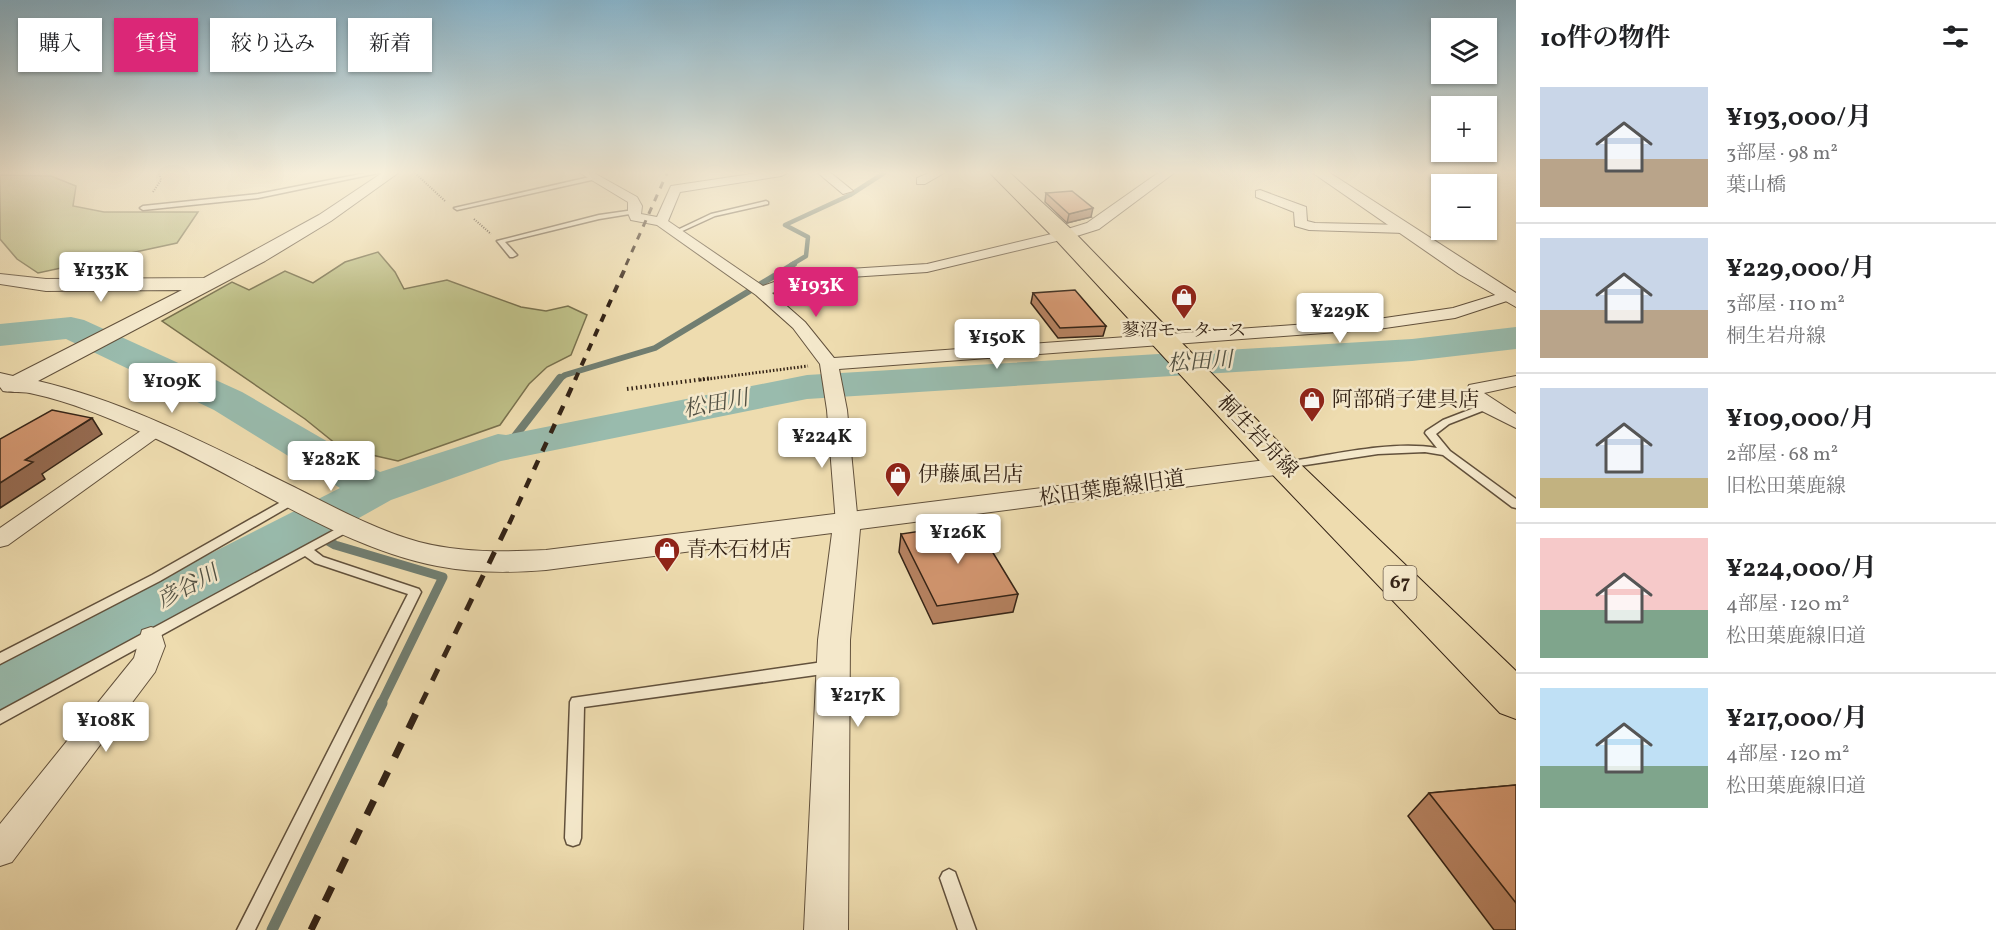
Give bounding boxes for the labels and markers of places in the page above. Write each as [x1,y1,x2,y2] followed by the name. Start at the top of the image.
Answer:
[59,252,143,303] pin: ¥133K
[774,267,858,318] pin: ¥193K
[1169,282,1199,320] shop icon: 蓼沼モータース
[1298,293,1382,344] pin: ¥229K
[955,319,1039,370] pin: ¥150K
[1122,319,1246,344] place label: 蓼沼モータース
[130,363,214,414] pin: ¥109K
[1297,385,1327,423] shop icon: 阿部硝子建具店
[1332,386,1479,415] place label: 阿部硝子建具店
[780,418,864,469] pin: ¥224K
[289,441,373,492] pin: ¥282K
[883,460,913,498] shop icon: 伊藤風呂店
[918,461,1023,490] place label: 伊藤風呂店
[916,514,1000,565] pin: ¥126K
[652,535,682,573] shop icon: 青木石材店
[686,536,791,565] place label: 青木石材店
[816,677,900,728] pin: ¥217K
[64,702,148,753] pin: ¥108K

